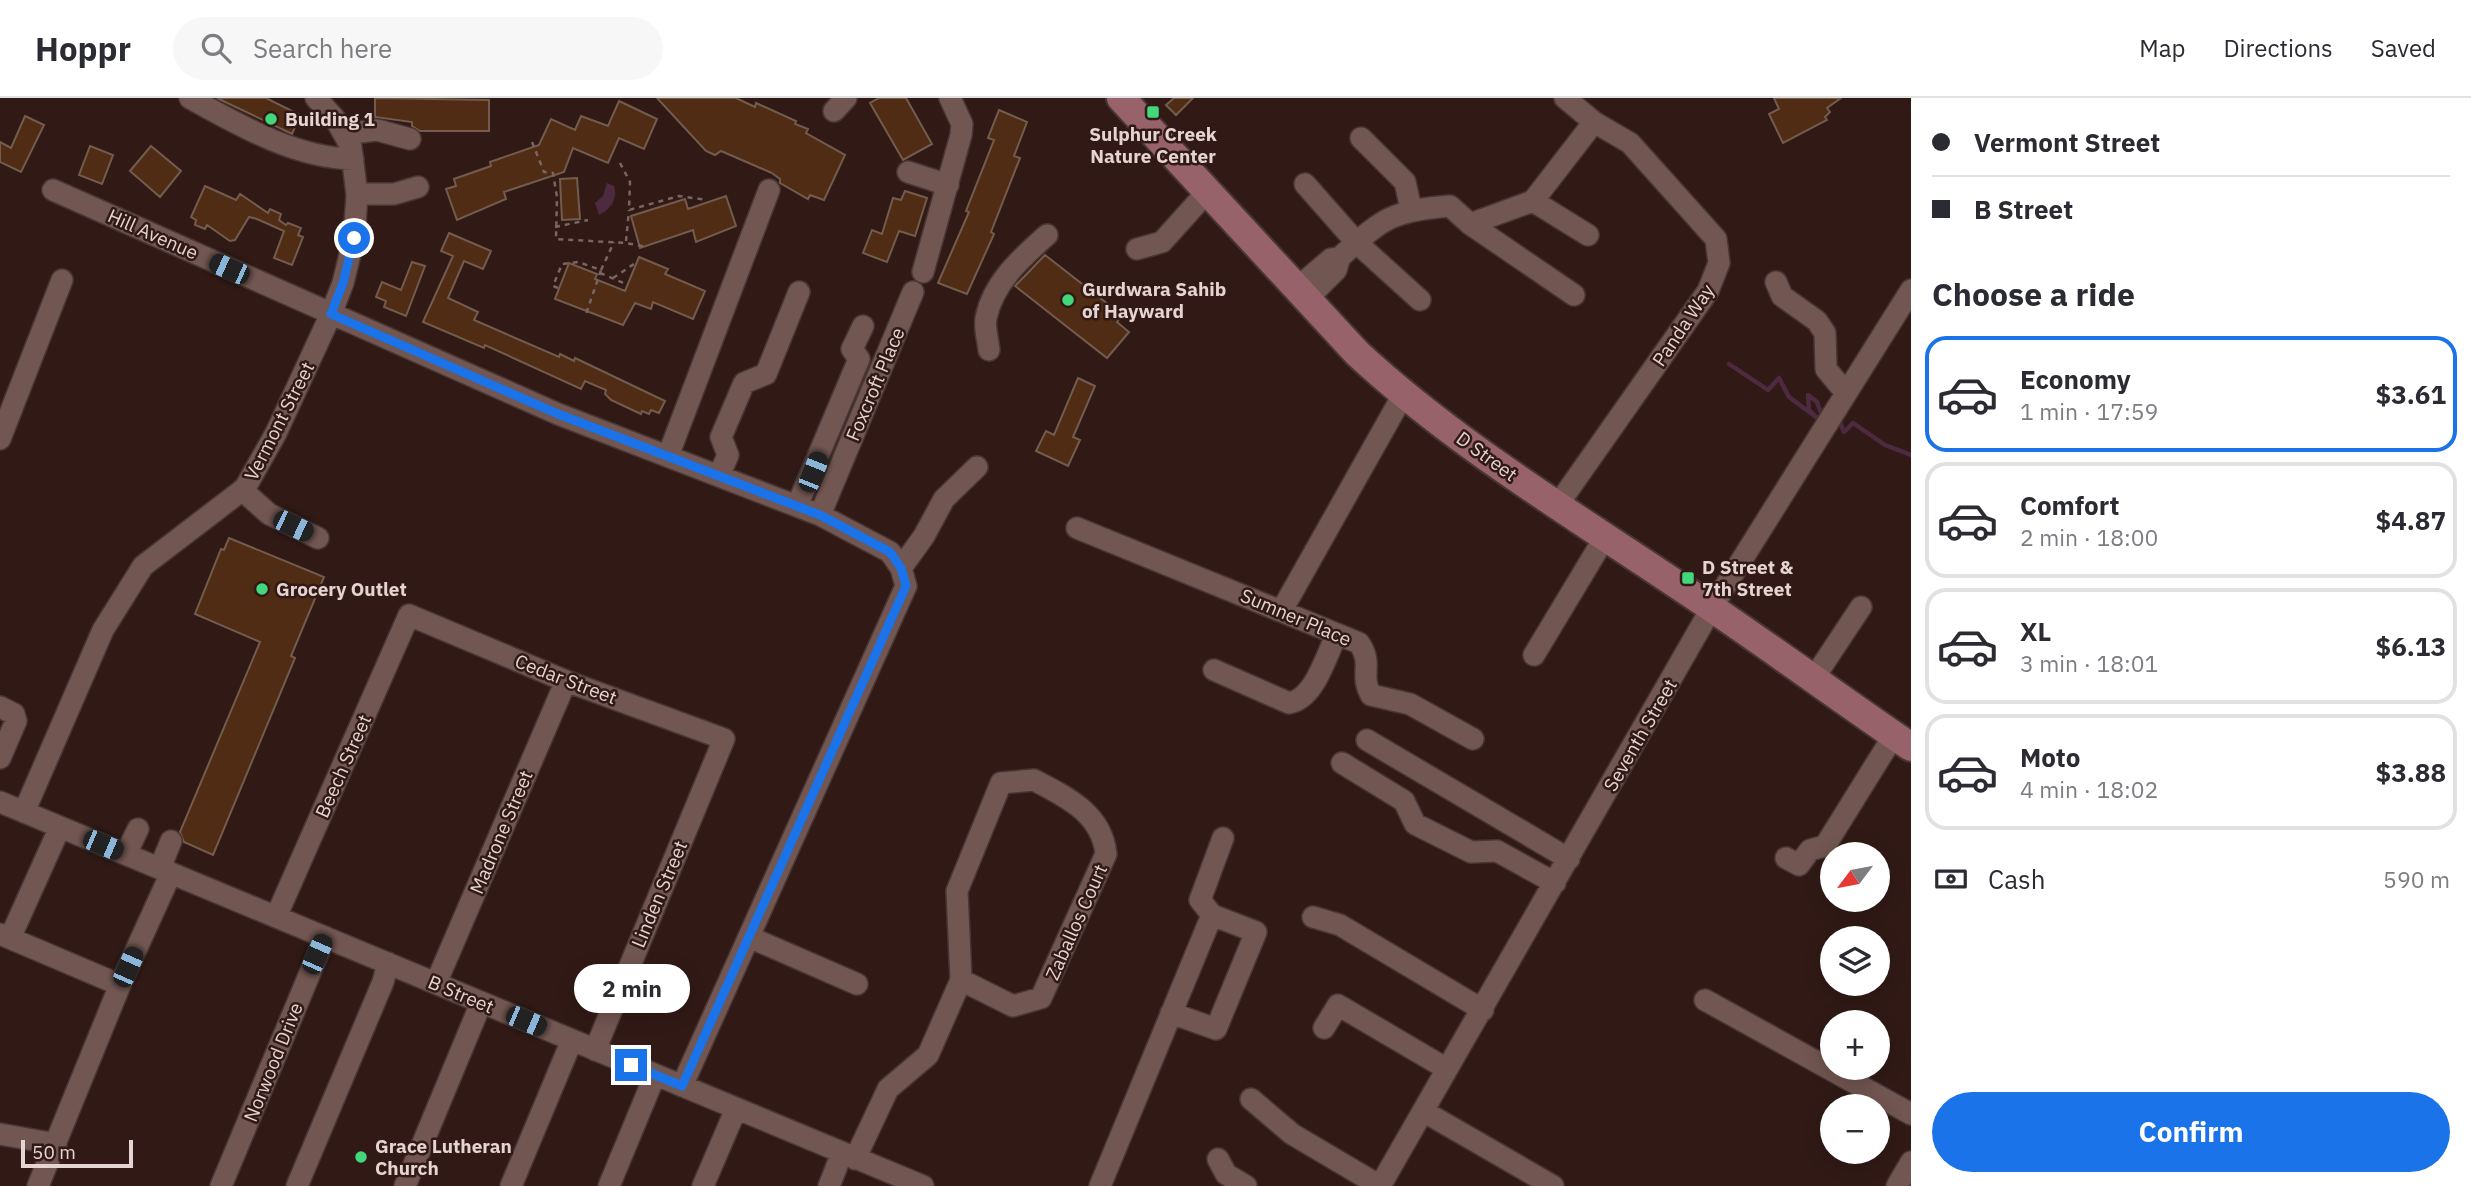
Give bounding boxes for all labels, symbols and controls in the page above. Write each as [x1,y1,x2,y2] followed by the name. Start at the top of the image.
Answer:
[173,17,663,80] search box
[35,27,131,70] text: Hoppr
[197,29,235,67] icon: search
[253,31,392,65] text: Search here
[2139,32,2185,64] text: Map
[2223,32,2333,64] text: Directions
[2371,32,2436,64] text: Saved
[1145,104,1161,120] marker: Sulphur Creek Nature Center
[285,107,375,131] place label: Building 1
[263,111,279,127] marker: Building 1
[1089,122,1217,168] place label: Sulphur Creek Nature Center
[1974,125,2160,159] text: Vermont Street
[1974,192,2073,226] text: B Street
[104,203,202,265] street label: Hill Avenue
[338,222,370,254] route start
[206,251,253,287] car
[1932,273,2135,315] text: Choose a ride
[1082,277,1226,323] place label: Gurdwara Sahib of Hayward
[1647,279,1720,371] street label: Panda Way
[1060,292,1076,308] marker: Gurdwara Sahib of Hayward
[840,324,910,444] street label: Foxcroft Place
[239,358,319,484] street label: Vermont Street
[2020,362,2131,396] text: Economy
[1936,363,1999,426] icon: car
[2376,377,2446,411] text: $3.61
[2020,396,2158,426] text: 1 min · 17:59
[1452,426,1522,486] street label: D Street
[796,449,831,495] car
[2020,488,2119,522] text: Comfort
[1936,489,1999,552] icon: car
[2376,503,2446,537] text: $4.87
[270,507,317,545] car
[2020,522,2158,552] text: 2 min · 18:00
[1702,555,1793,601] place label: D Street & 7th Street
[1680,570,1696,586] marker: D Street & 7th Street
[276,577,407,601] place label: Grocery Outlet
[254,581,270,597] marker: Grocery Outlet
[1237,583,1355,651] street label: Sumner Place
[2020,614,2051,648] text: XL
[1936,615,1999,678] icon: car
[2376,629,2446,663] text: $6.13
[2020,648,2158,678] text: 3 min · 18:01
[512,649,620,709] street label: Cedar Street
[1598,675,1682,795] street label: Seventh Street
[310,711,376,821] street label: Beech Street
[2020,740,2080,774] text: Moto
[1936,741,1999,804] icon: car
[2376,755,2446,789] text: $3.88
[464,767,538,897] street label: Madrone Street
[2020,774,2158,804] text: 4 min · 18:02
[80,827,127,863] car
[626,837,692,951] street label: Linden Street
[1820,842,1890,912] north arrow
[1820,842,1890,1164] map controls
[1932,860,1970,898] icon: cash
[1040,861,1112,983] street label: Zaballos Court
[1988,862,2045,896] text: Cash
[2383,864,2450,894] text: 590 m
[1820,926,1890,996] button: layers
[299,931,336,977] car
[110,944,147,990] car
[573,964,689,1012] callout: 2 min
[425,969,497,1019] street label: B Street
[602,973,662,1003] text: 2 min
[238,999,308,1125] street label: Norwood Drive
[503,1003,550,1039] car
[1820,1010,1890,1080] button: +
[615,1049,647,1081] route end
[1932,1092,2450,1172] button: Confirm
[1820,1094,1890,1164] button: −
[375,1134,512,1180] place label: Grace Lutheran Church
[21,1137,133,1169] scale bar
[32,1140,76,1164] text: 50 m
[353,1149,369,1165] marker: Grace Lutheran Church

